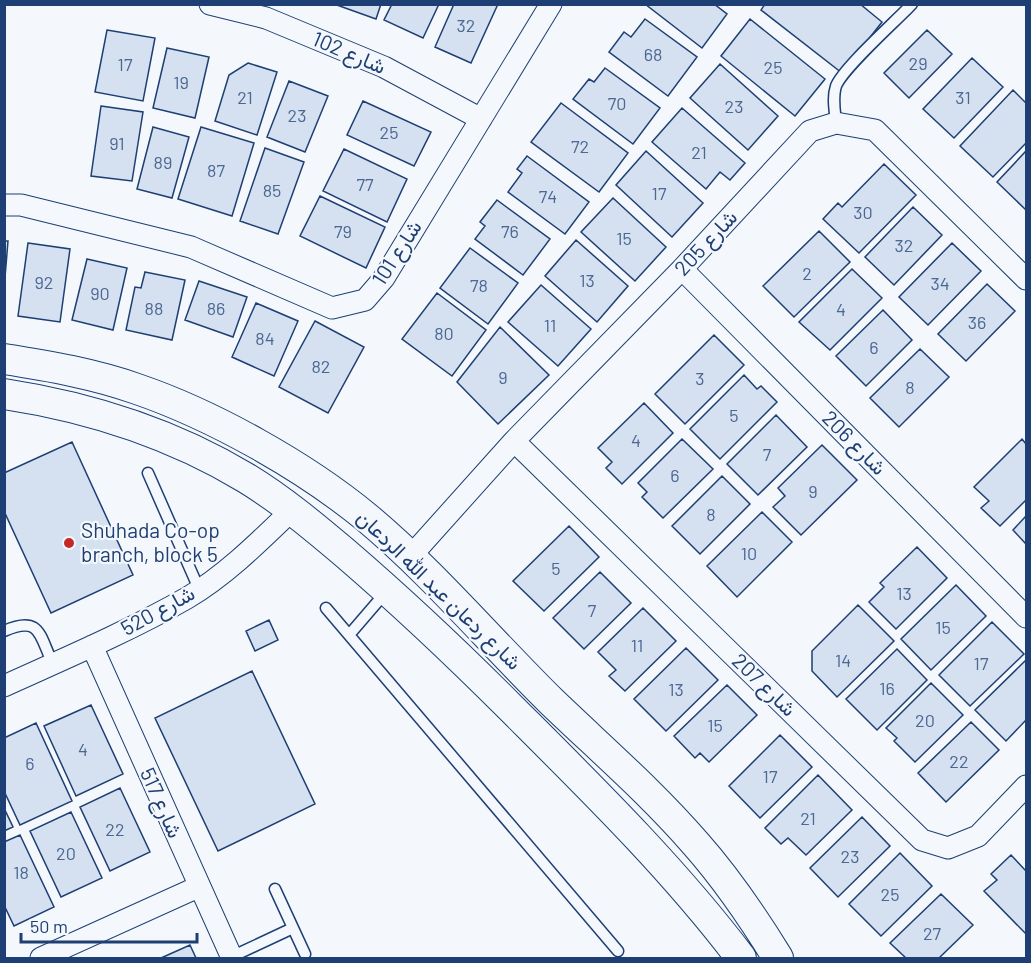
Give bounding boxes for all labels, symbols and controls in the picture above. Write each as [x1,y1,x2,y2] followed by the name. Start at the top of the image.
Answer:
[457,14,475,36] house number: 32
[308,25,390,81] street label: شارع 102
[644,43,662,65] house number: 68
[908,52,928,74] house number: 29
[118,53,133,75] house number: 17
[764,56,782,78] house number: 25
[173,71,189,93] house number: 19
[237,86,253,108] house number: 21
[955,86,971,108] house number: 31
[608,92,626,114] house number: 70
[725,95,743,117] house number: 23
[288,104,306,126] house number: 23
[380,121,398,143] house number: 25
[109,132,125,154] house number: 91
[571,135,589,157] house number: 72
[691,141,707,163] house number: 21
[154,151,172,173] house number: 89
[207,159,225,181] house number: 87
[356,173,374,195] house number: 77
[263,179,281,201] house number: 85
[652,182,667,204] house number: 17
[539,185,557,207] house number: 74
[853,201,873,223] house number: 30
[668,204,744,282] street label: شارع 205
[366,215,428,291] street label: شارع 101
[334,220,352,242] house number: 79
[501,220,519,242] house number: 76
[616,227,632,249] house number: 15
[895,234,913,256] house number: 32
[802,262,812,284] house number: 2
[579,269,595,291] house number: 13
[34,271,54,293] house number: 92
[930,272,950,294] house number: 34
[470,274,488,296] house number: 78
[90,282,110,304] house number: 90
[145,297,163,319] house number: 88
[207,297,225,319] house number: 86
[836,298,846,320] house number: 4
[968,311,986,333] house number: 36
[544,314,556,336] house number: 11
[434,322,454,344] house number: 80
[255,327,275,349] house number: 84
[869,336,879,358] house number: 6
[311,355,331,377] house number: 82
[498,366,508,388] house number: 9
[695,367,705,389] house number: 3
[905,376,915,398] house number: 8
[729,404,739,426] house number: 5
[816,405,892,481] street label: شارع 206
[631,429,641,451] house number: 4
[763,443,772,465] house number: 7
[670,464,680,486] house number: 6
[808,480,818,502] house number: 9
[706,503,716,525] house number: 8
[350,504,528,676] street label: شارع ردعان عبد الله الردعان
[81,517,220,566] place label: Shuhada Co-op branch, block 5
[62,536,76,550] marker: Shuhada Co-op branch, block 5
[741,542,757,564] house number: 10
[551,557,561,579] house number: 5
[116,579,200,643] street label: شارع 520
[896,582,912,604] house number: 13
[588,599,597,621] house number: 7
[935,616,951,638] house number: 15
[631,634,643,656] house number: 11
[726,647,802,723] street label: شارع 207
[835,649,851,671] house number: 14
[974,652,989,674] house number: 17
[879,677,895,699] house number: 16
[668,678,684,700] house number: 13
[915,709,935,731] house number: 20
[707,714,723,736] house number: 15
[78,738,88,760] house number: 4
[949,750,969,772] house number: 22
[25,752,35,774] house number: 6
[133,764,189,842] street label: شارع 517
[763,765,778,787] house number: 17
[800,807,816,829] house number: 21
[105,818,125,840] house number: 22
[56,842,76,864] house number: 20
[841,845,859,867] house number: 23
[13,861,29,883] house number: 18
[881,883,899,905] house number: 25
[21,906,196,944] scale bar
[30,915,68,937] text: 50 m
[923,922,942,944] house number: 27

